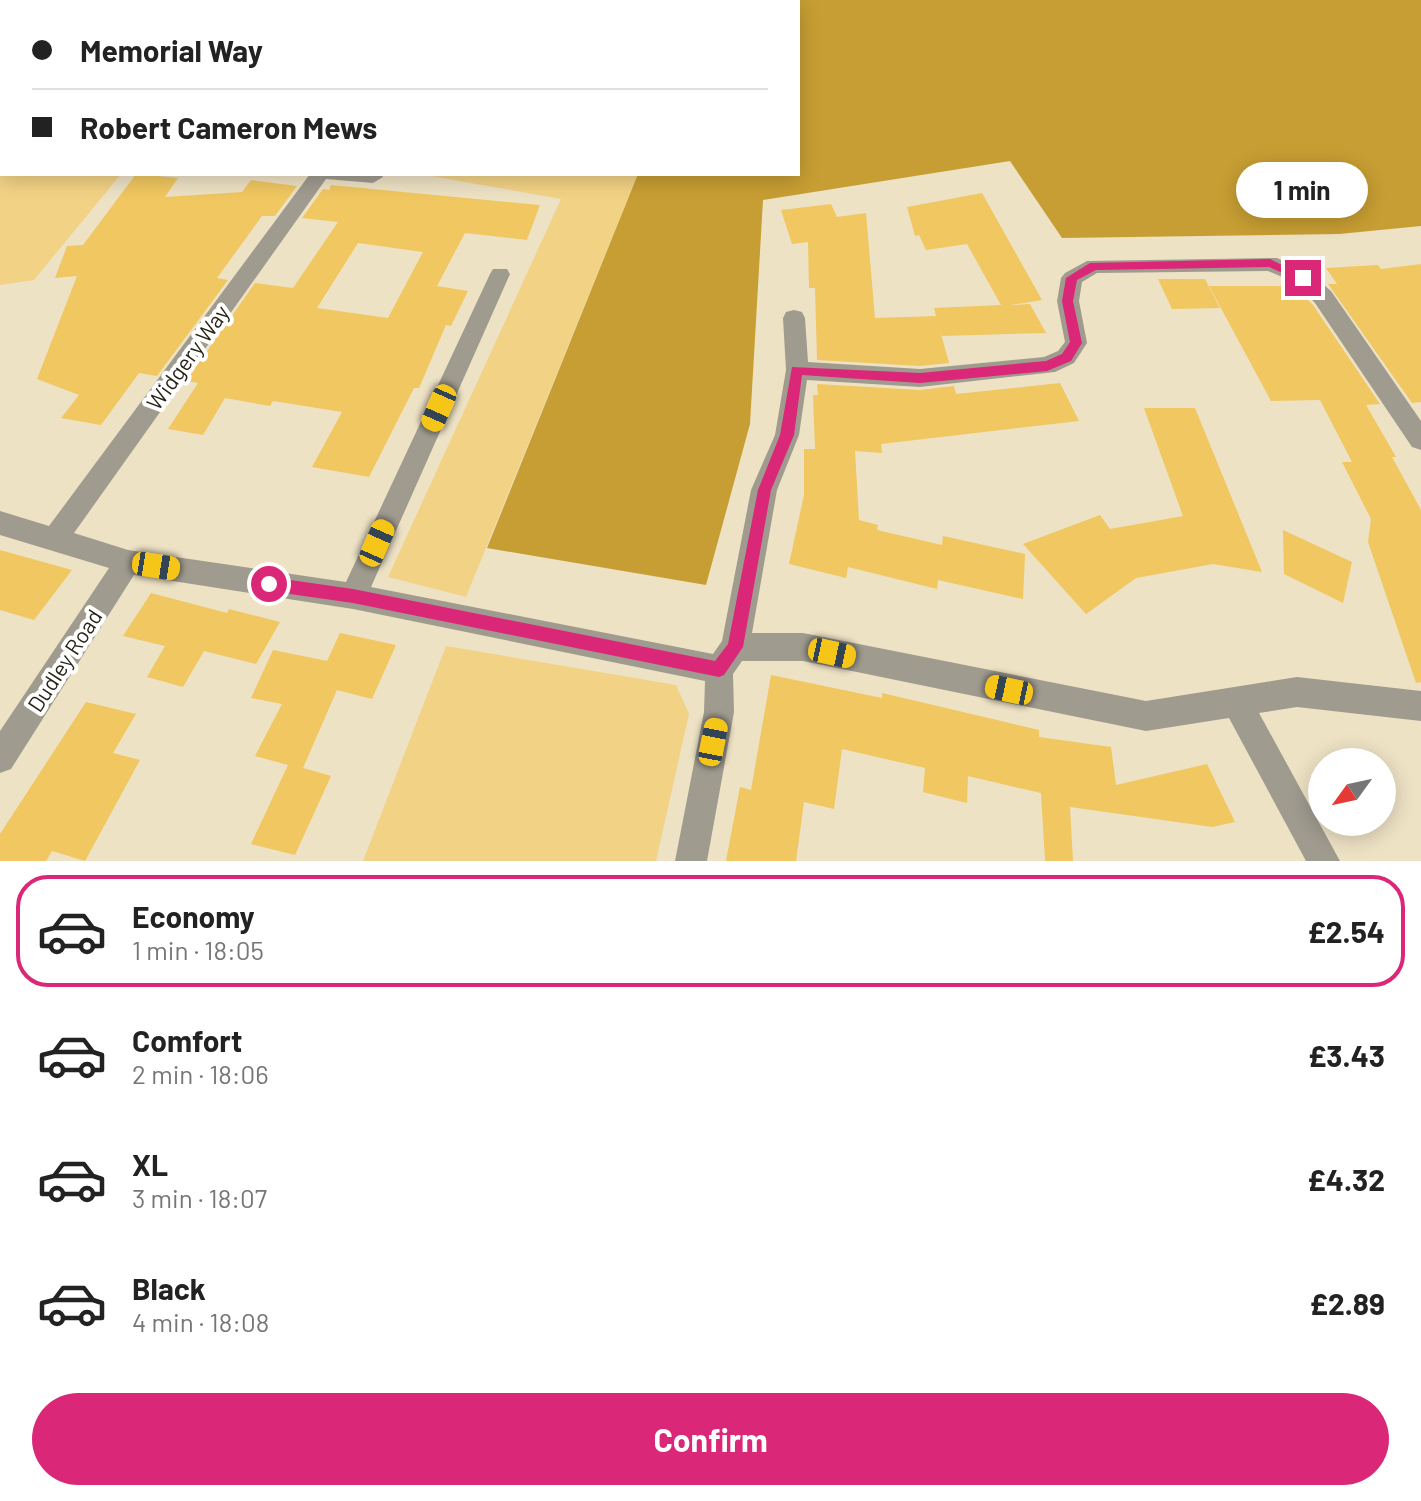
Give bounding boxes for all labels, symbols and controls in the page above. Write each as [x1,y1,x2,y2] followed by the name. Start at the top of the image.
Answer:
[80,32,263,68] text: Memorial Way
[80,109,377,145] text: Robert Cameron Mews
[1237,162,1369,218] callout: 1 min
[1274,174,1330,205] text: 1 min
[1285,260,1321,296] route end
[140,300,234,414] street label: Widgery Way
[418,381,460,435] car
[356,516,398,570] car
[130,550,182,582] car
[251,566,287,602] route start
[21,604,107,716] street label: Dudley Road
[806,636,858,670] car
[983,673,1035,707] car
[697,716,729,768] car
[1308,748,1396,836] north arrow
[1308,748,1396,836] map controls
[36,895,108,967] icon: car
[132,898,255,934] text: Economy
[1307,913,1385,949] text: £2.54
[132,934,264,965] text: 1 min · 18:05
[36,1019,108,1091] icon: car
[132,1022,242,1058] text: Comfort
[1308,1037,1385,1073] text: £3.43
[132,1058,269,1089] text: 2 min · 18:06
[36,1143,108,1215] icon: car
[132,1146,168,1182] text: XL
[1307,1161,1385,1197] text: £4.32
[132,1182,267,1213] text: 3 min · 18:07
[36,1267,108,1339] icon: car
[132,1270,206,1306] text: Black
[1310,1285,1385,1321] text: £2.89
[132,1306,269,1337] text: 4 min · 18:08
[32,1393,1389,1485] button: Confirm

